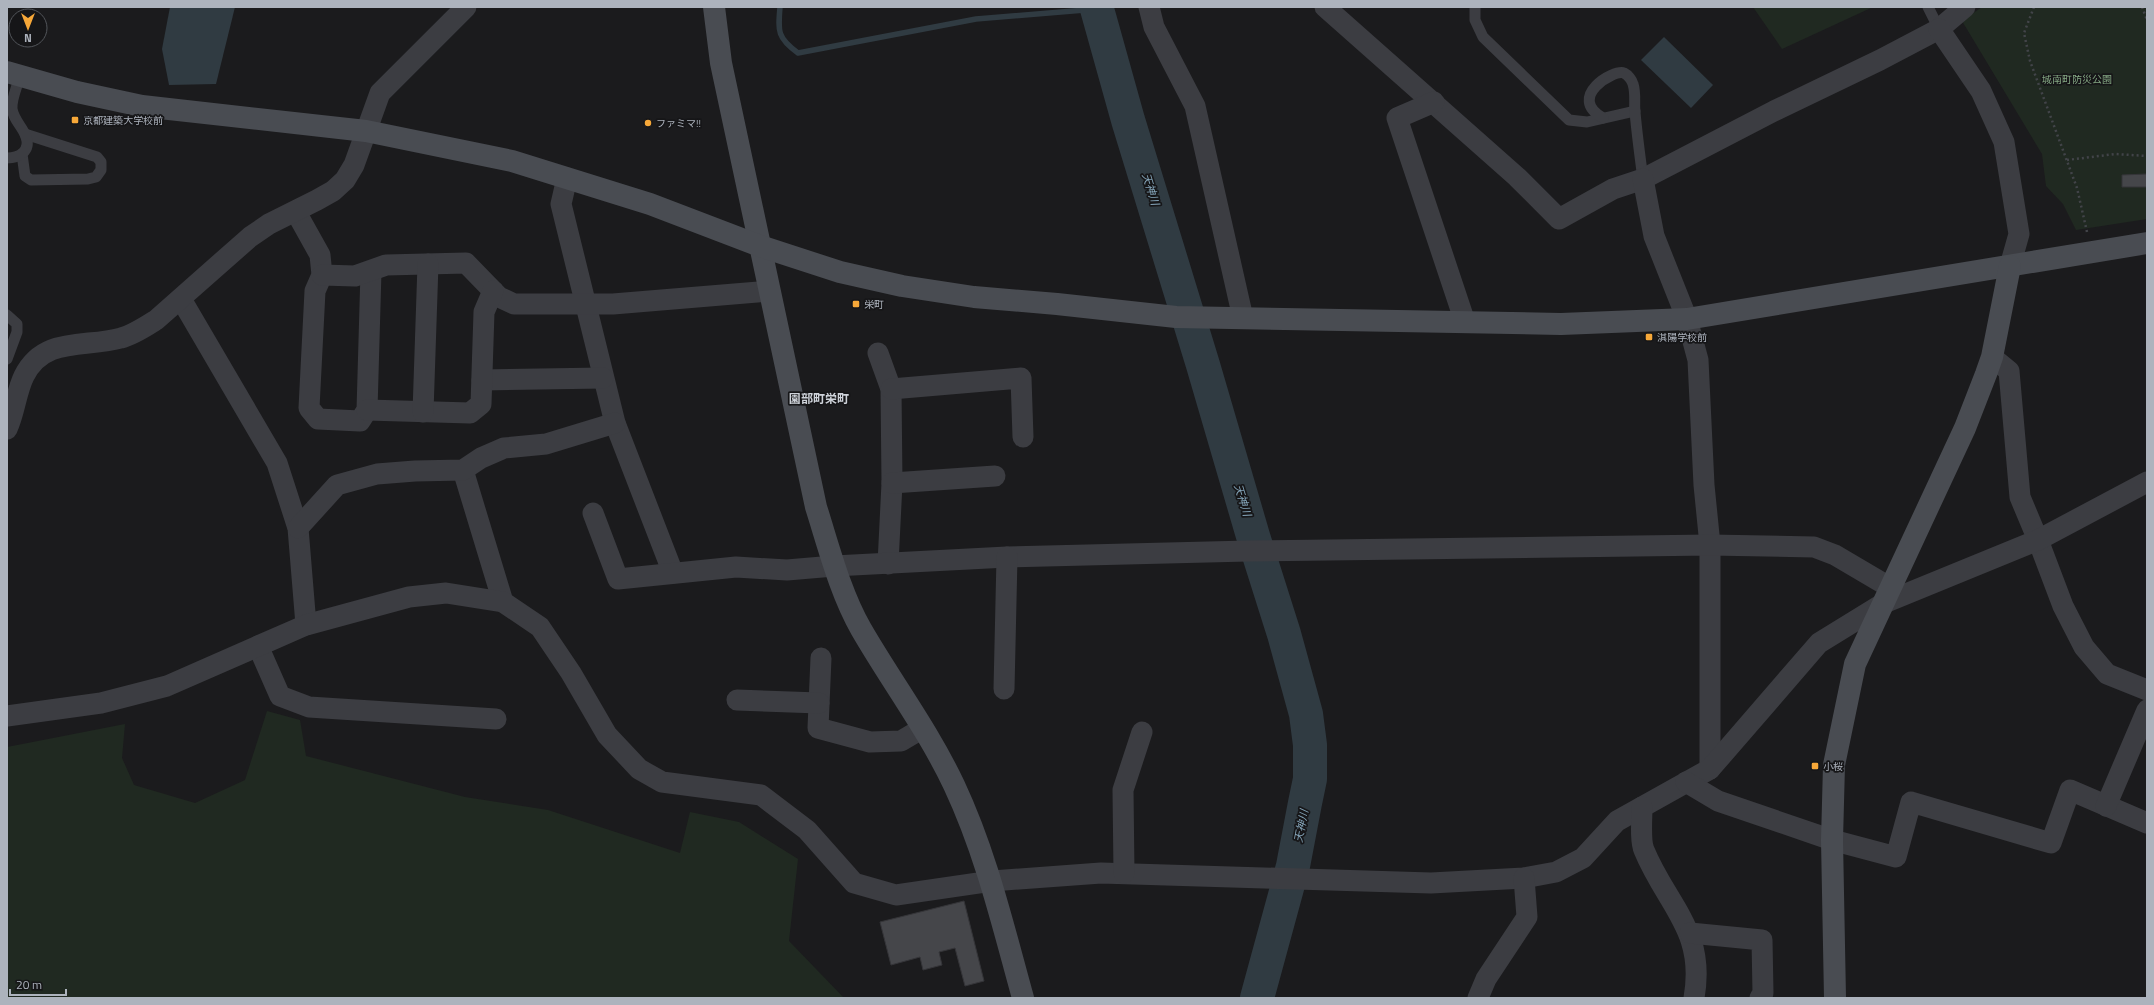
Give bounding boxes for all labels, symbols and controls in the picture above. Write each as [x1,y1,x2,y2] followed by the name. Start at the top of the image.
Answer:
[8,8,48,48] north arrow
[24,30,32,46] text: N
[2042,72,2112,87] park label: 城南町防災公園
[83,113,163,128] place label: 京都建築大学校前
[70,115,80,125] marker: 京都建築大学校前
[656,116,701,131] place label: ファミマ!!
[643,118,653,128] marker: ファミマ!!
[1139,171,1164,208] water label: 天神川
[864,297,884,312] place label: 栄町
[851,299,861,309] marker: 栄町
[1657,330,1707,345] place label: 淇陽学校前
[1644,332,1654,342] marker: 淇陽学校前
[789,389,849,408] district label: 園部町栄町
[1231,482,1256,519] water label: 天神川
[1823,759,1843,774] place label: 小桜
[1810,761,1820,771] marker: 小桜
[1290,807,1312,844] water label: 天神川
[10,971,66,997] scale bar
[16,975,42,994] text: 20 m

